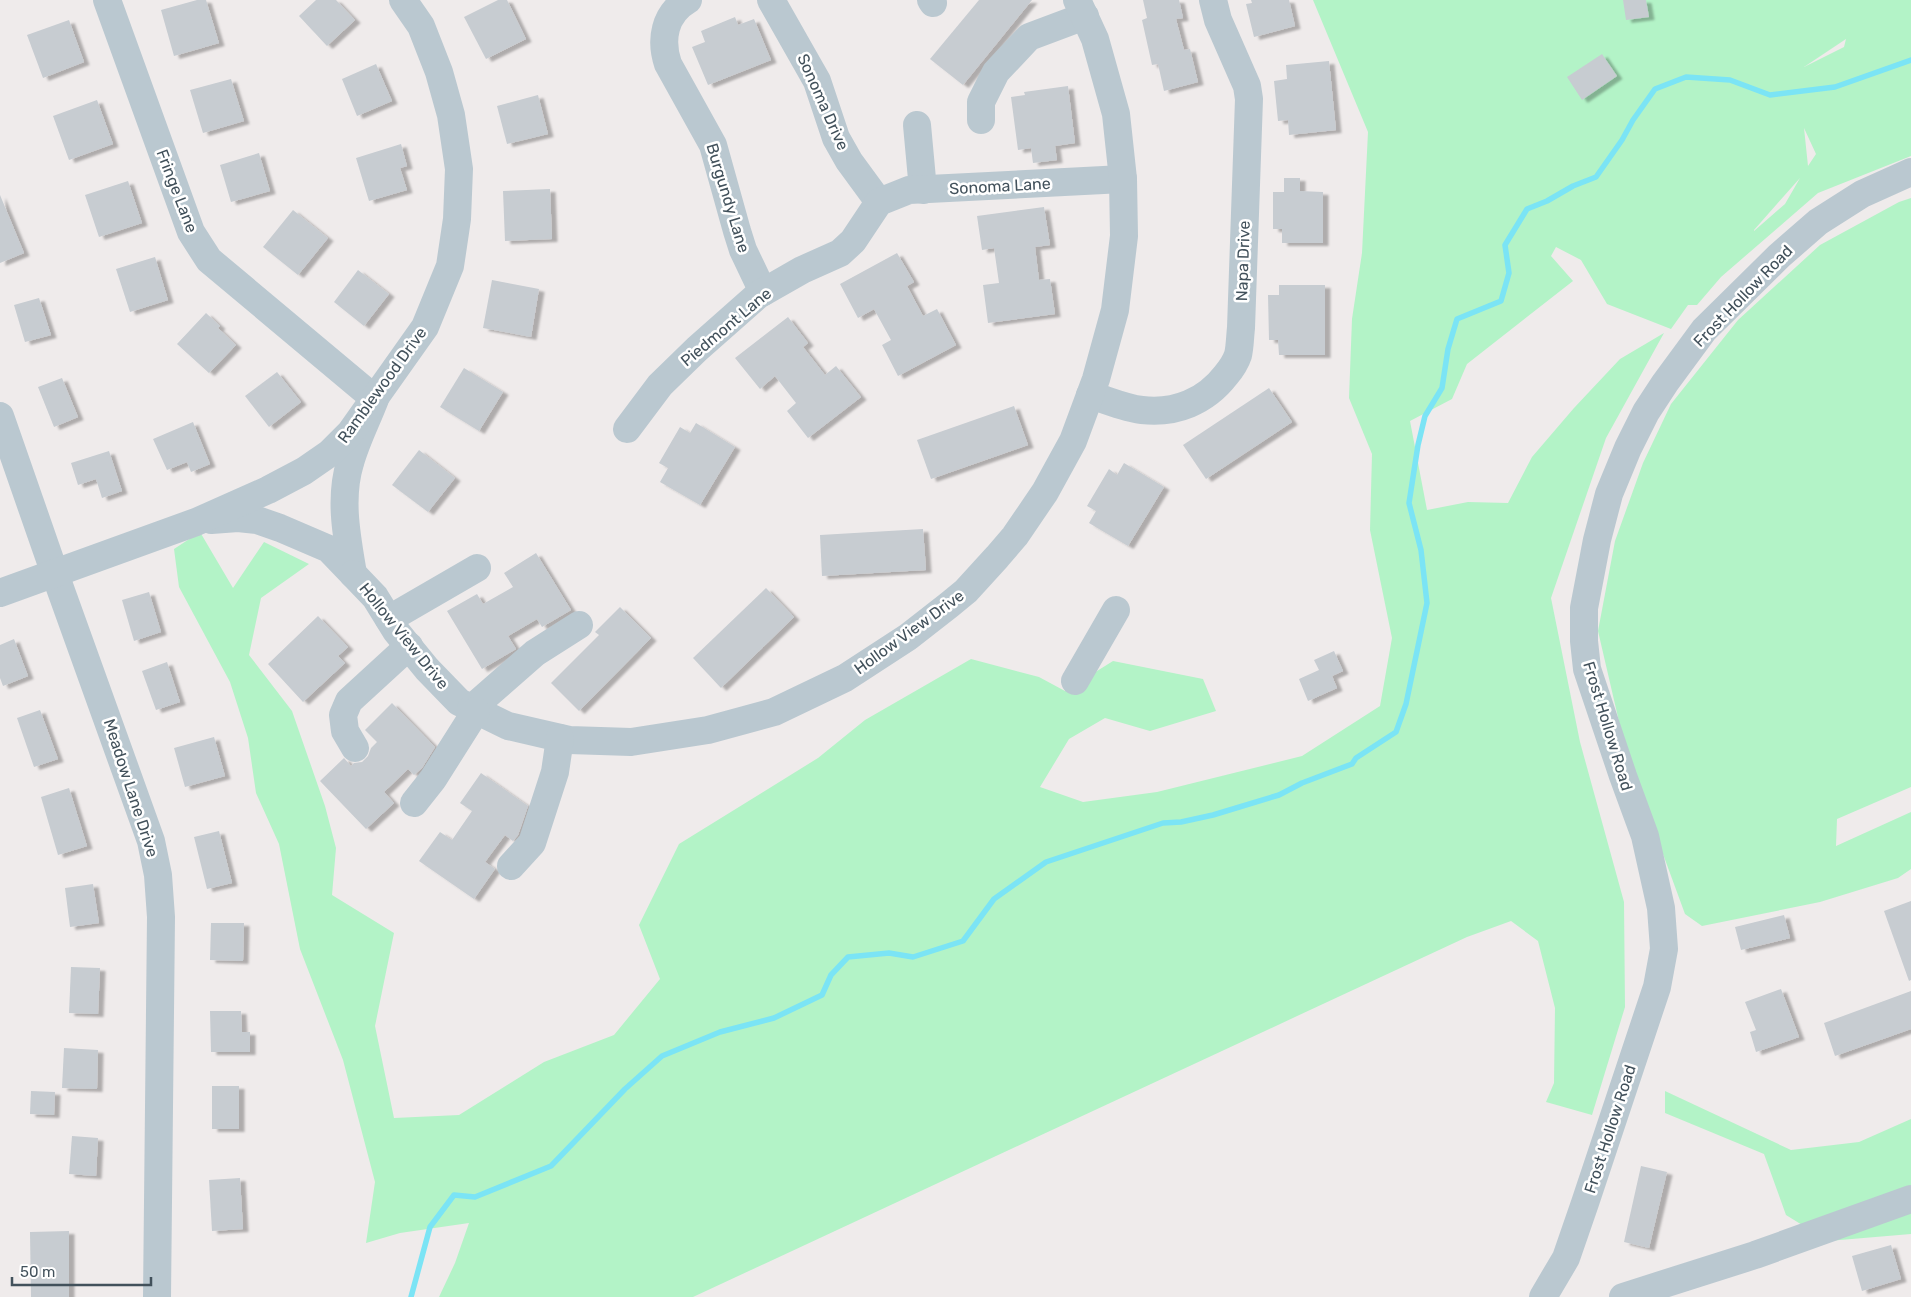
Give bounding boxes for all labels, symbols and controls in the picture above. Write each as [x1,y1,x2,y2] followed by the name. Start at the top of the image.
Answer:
[793,51,853,153] street label: Sonoma Drive
[702,141,754,255] street label: Burgundy Lane
[152,147,202,235] street label: Fringe Lane
[949,174,1051,198] street label: Sonoma Lane
[1232,220,1254,302] street label: Napa Drive
[1690,241,1796,351] street label: Frost Hollow Road
[677,284,775,370] street label: Piedmont Lane
[334,323,430,447] street label: Ramblewood Drive
[355,579,453,693] street label: Hollow View Drive
[850,586,968,678] street label: Hollow View Drive
[1579,659,1637,793] street label: Frost Hollow Road
[100,716,162,860] street label: Meadow Lane Drive
[1580,1062,1640,1196] street label: Frost Hollow Road
[12,1254,151,1286] scale bar
[20,1263,55,1281] text: 50 m

